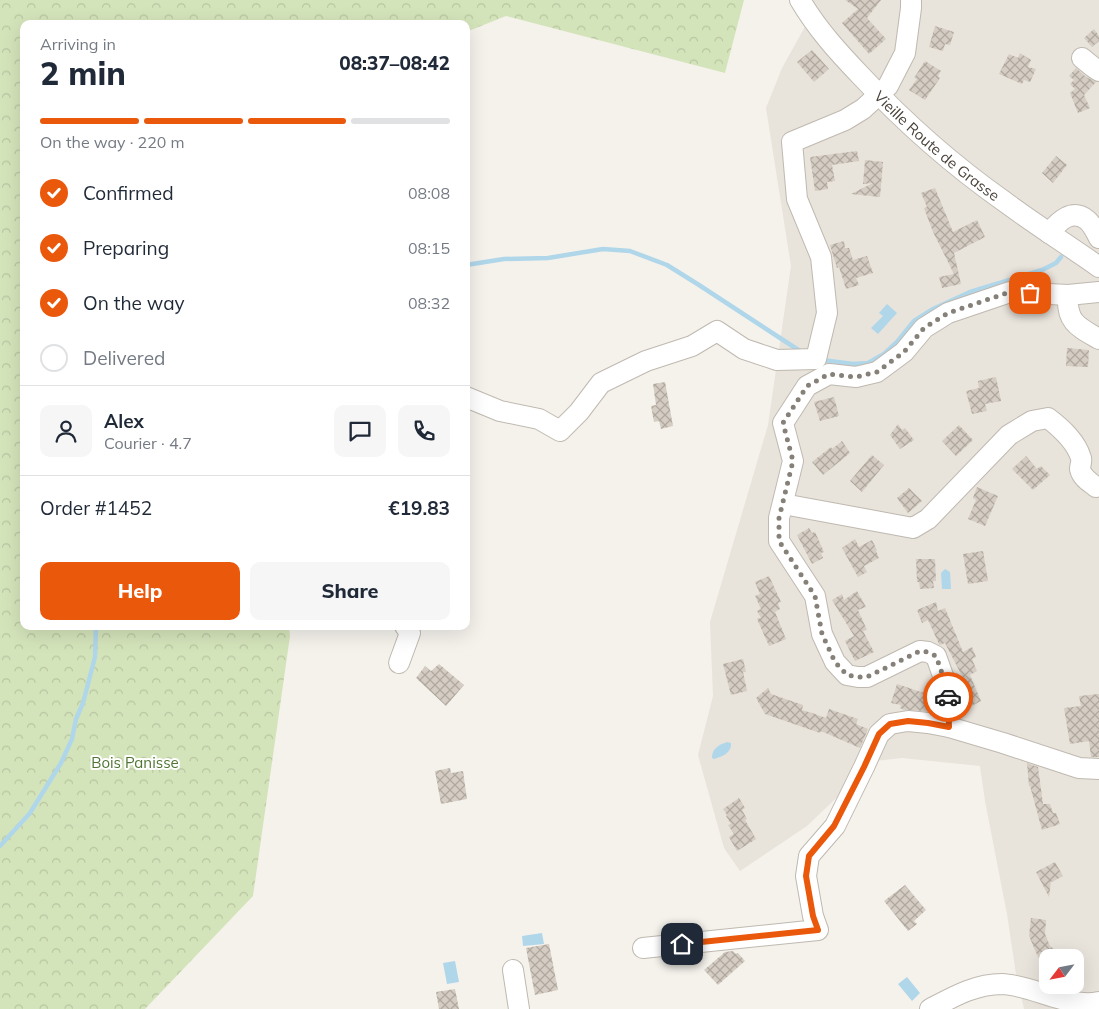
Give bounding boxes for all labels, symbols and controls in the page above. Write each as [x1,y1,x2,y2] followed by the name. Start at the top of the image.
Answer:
[40,34,116,54] text: Arriving in
[339,51,450,75] text: 08:37–08:42
[40,53,126,93] text: 2 min
[871,86,1004,205] street label: Vieille Route de Grasse
[40,132,185,152] text: On the way · 220 m
[40,179,68,207] icon: check
[83,181,174,205] text: Confirmed
[408,183,450,203] text: 08:08
[40,234,68,262] icon: check
[83,236,169,260] text: Preparing
[408,238,450,258] text: 08:15
[1009,272,1051,314] pin
[1016,279,1044,307] icon: bag
[40,289,68,317] icon: check
[83,291,185,315] text: On the way
[408,293,450,313] text: 08:32
[83,346,165,370] text: Delivered
[40,405,92,457] button: person
[334,405,386,457] button: chat
[398,405,450,457] button: phone
[104,409,144,433] text: Alex
[104,433,192,453] text: Courier · 4.7
[40,496,152,520] text: Order #1452
[388,496,450,520] text: €19.83
[40,562,240,620] button: Help
[250,562,450,620] button: Share
[923,672,973,722] courier
[934,683,962,711] icon: car
[91,753,179,772] park label: Bois Panisse
[661,923,703,965] pin
[668,930,696,958] icon: home
[1039,949,1084,994] north arrow
[1039,949,1084,994] map controls

